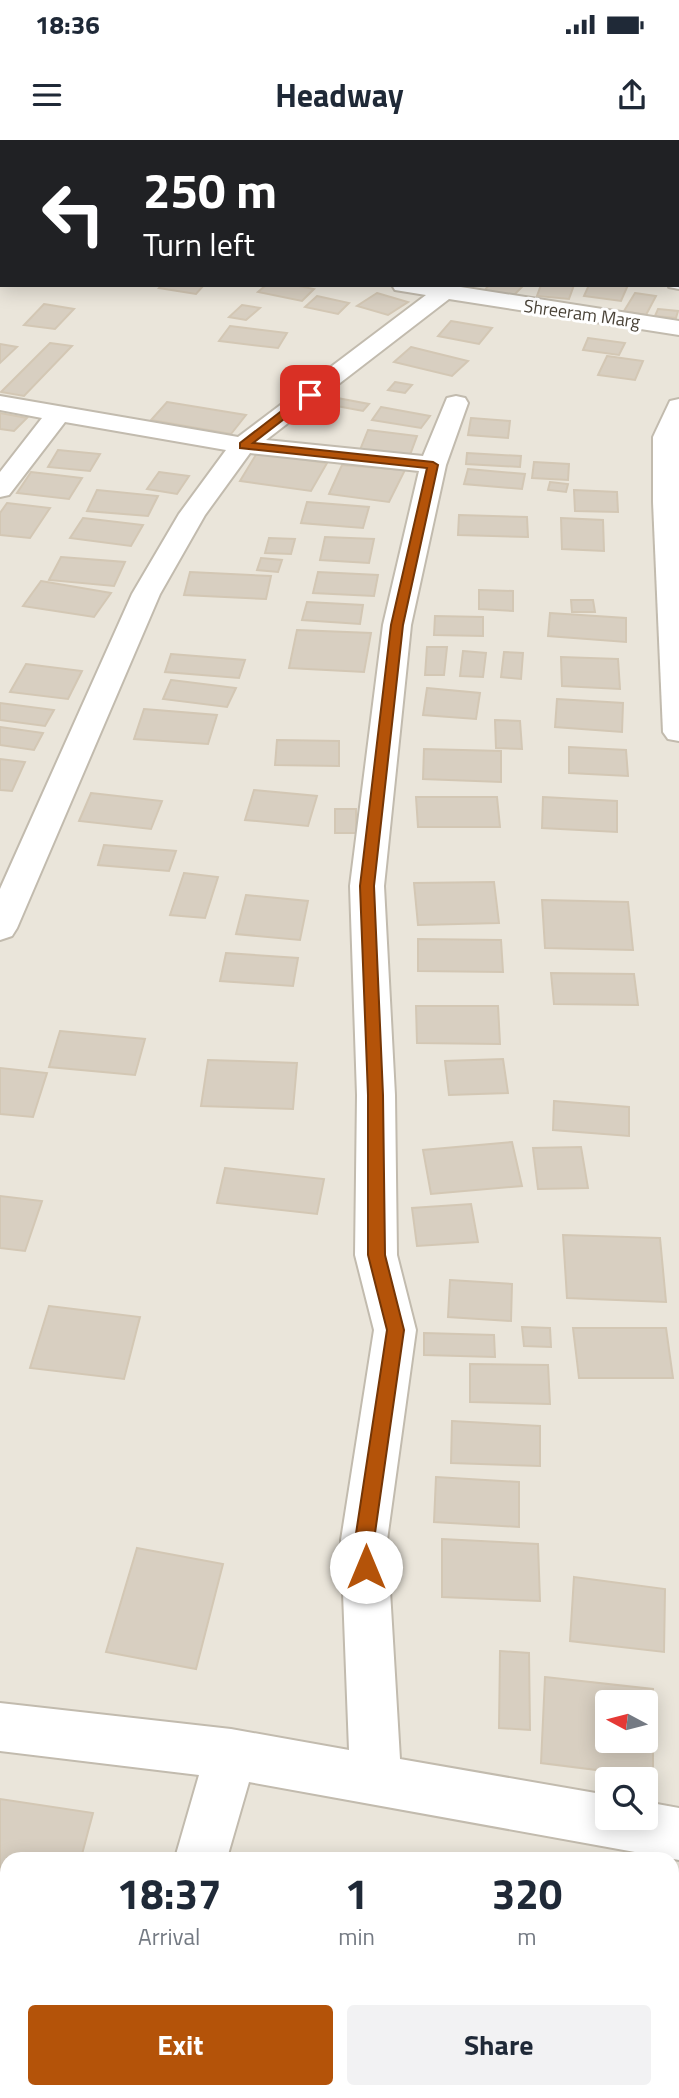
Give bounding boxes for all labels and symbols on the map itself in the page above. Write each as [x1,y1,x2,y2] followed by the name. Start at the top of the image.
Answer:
[522,292,642,335] street label: Shreeram Marg
[280,365,340,425] pin
[329,1530,403,1604] position arrow
[595,1690,658,1754] north arrow

